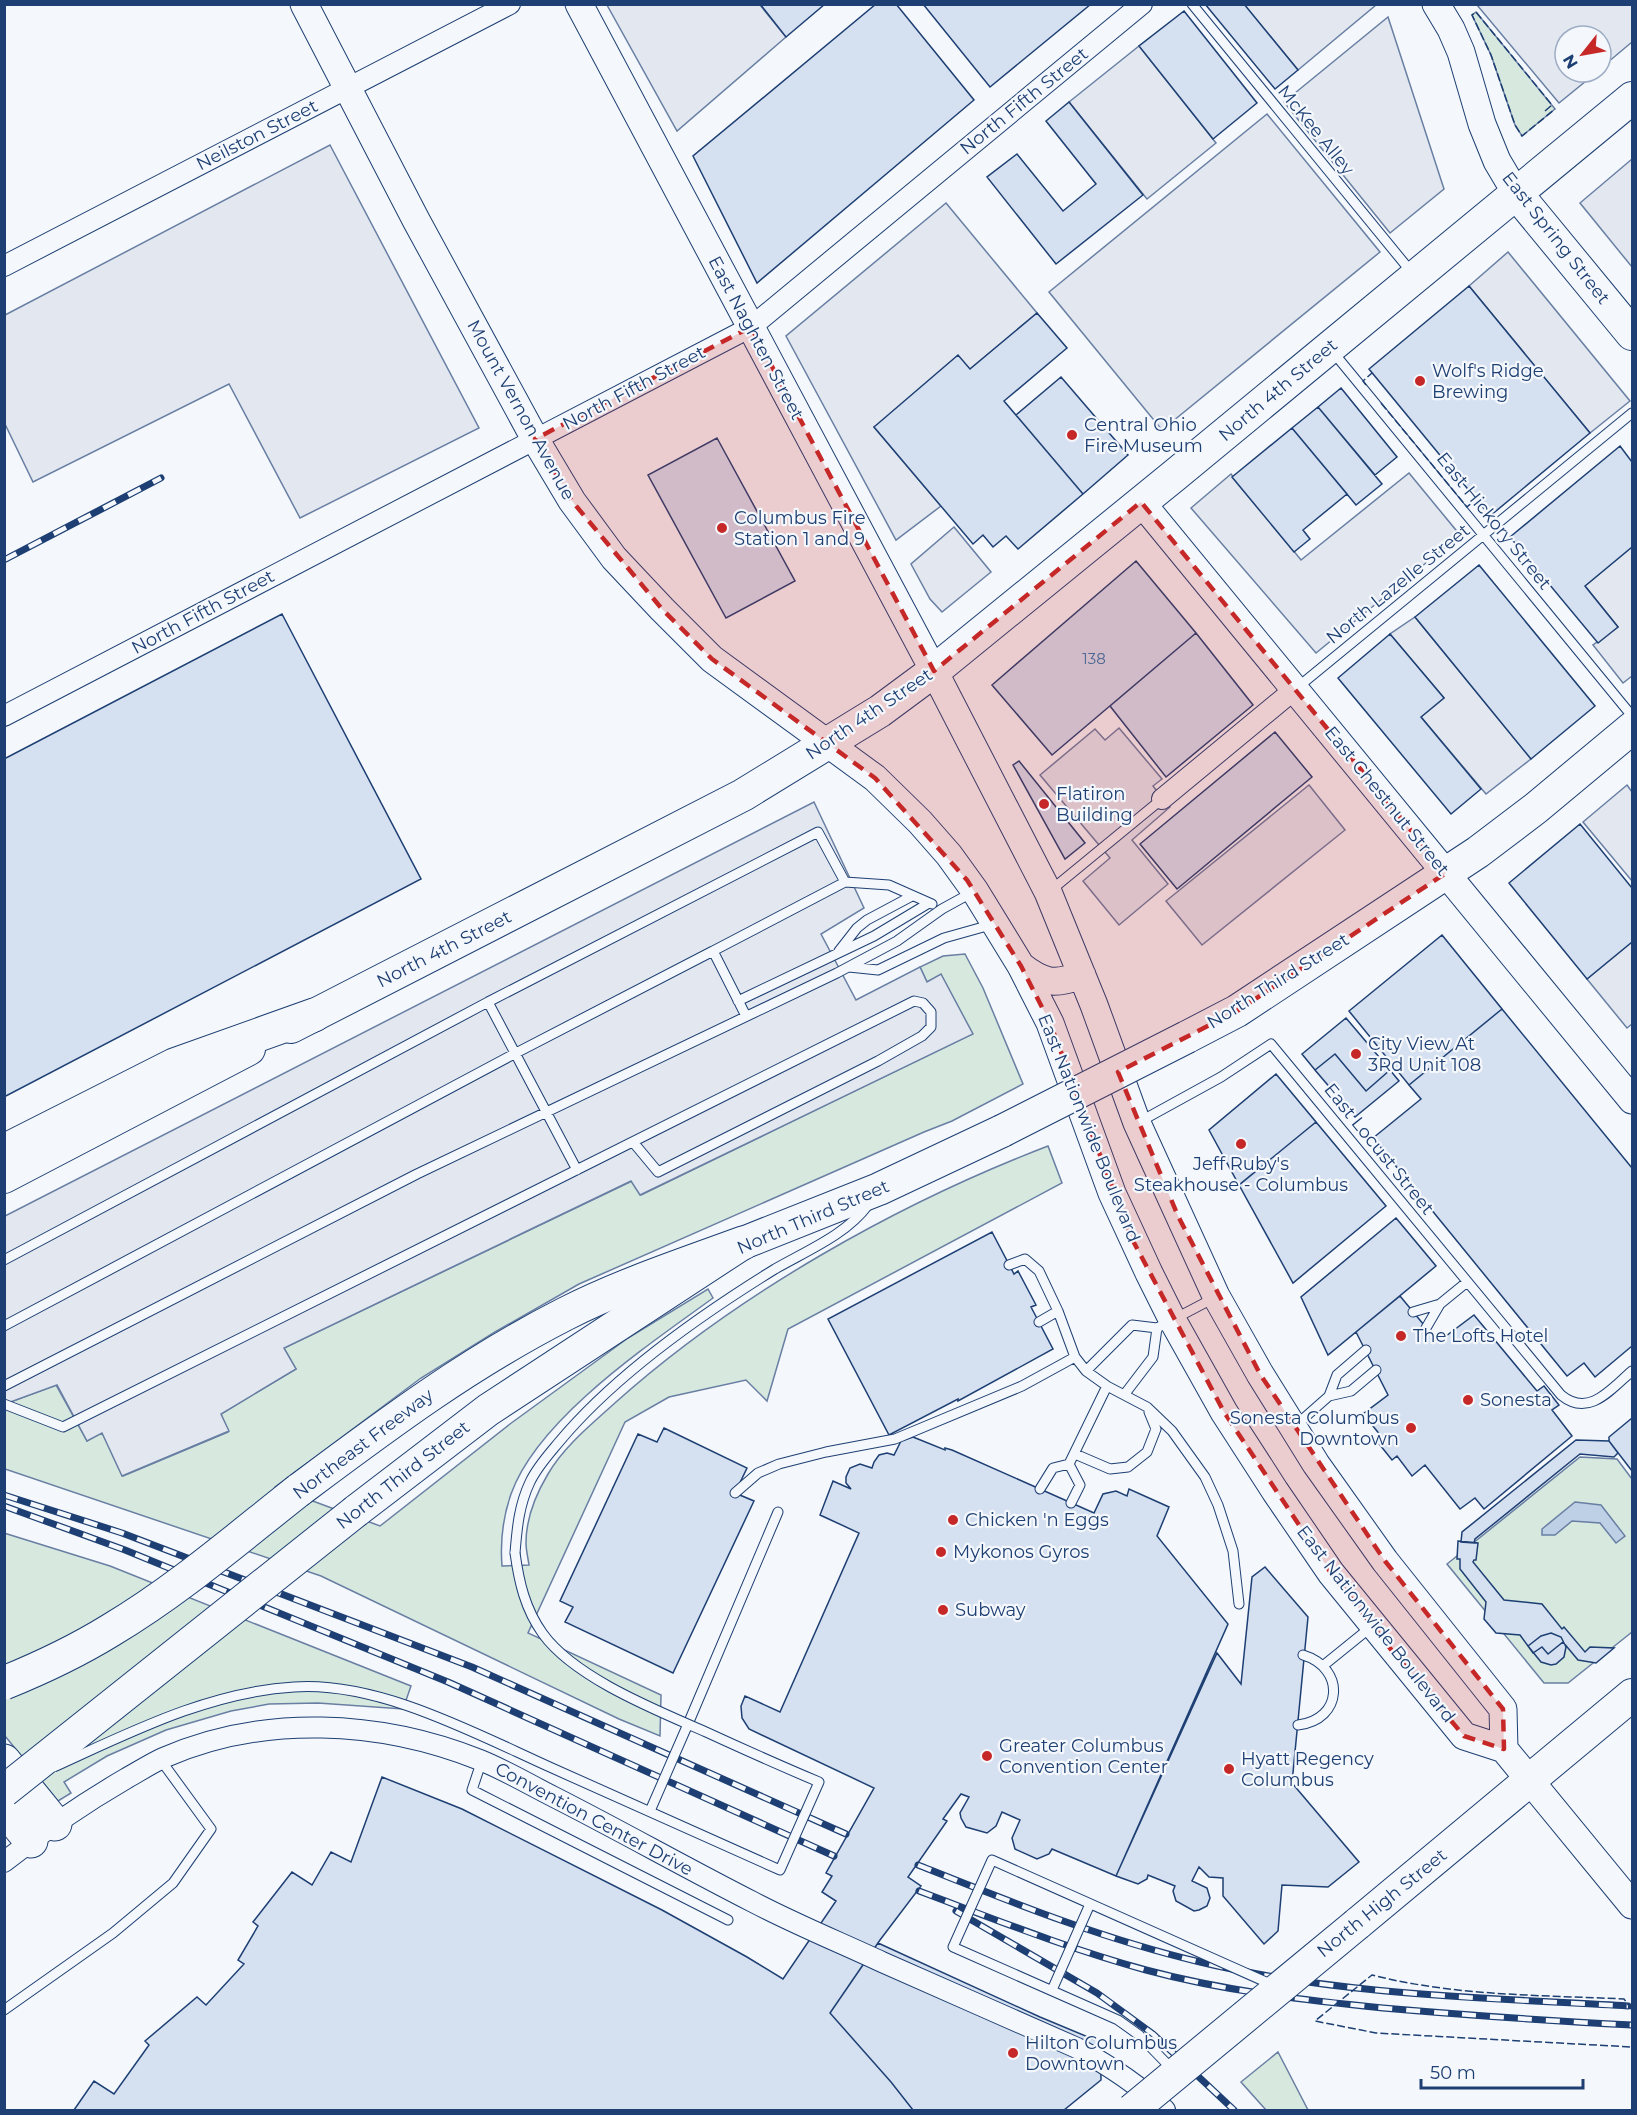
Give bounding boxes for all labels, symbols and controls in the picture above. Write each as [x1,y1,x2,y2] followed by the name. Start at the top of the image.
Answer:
[1553,24,1613,84] north arrow
[955,43,1093,159] street label: North Fifth Street
[1559,51,1582,72] text: N
[1273,81,1359,180] street label: McKee Alley
[193,95,321,175] street label: Neilston Street
[1497,167,1615,309] street label: East Spring Street
[704,252,808,424] street label: East Naghten Street
[462,316,580,504] street label: Mount Vernon Avenue
[1214,334,1342,446] street label: North 4th Street
[559,341,709,435] street label: North Fifth Street
[1432,360,1544,403] place label: Wolf's Ridge Brewing
[1413,374,1427,388] marker: Wolf's Ridge Brewing
[1084,414,1203,457] place label: Central Ohio Fire Museum
[1065,428,1079,442] marker: Central Ohio Fire Museum
[1432,448,1556,594] street label: East Hickory Street
[734,507,866,550] place label: Columbus Fire Station 1 and 9
[1322,519,1474,649] street label: North Lazelle Street
[715,521,729,535] marker: Columbus Fire Station 1 and 9
[128,565,278,659] street label: North Fifth Street
[1082,649,1106,668] house number: 138
[801,663,937,765] street label: North 4th Street
[1320,722,1454,880] street label: East Chestnut Street
[1056,783,1133,826] place label: Flatiron Building
[1037,797,1051,811] marker: Flatiron Building
[373,906,515,992] street label: North 4th Street
[1203,928,1353,1034] street label: North Third Street
[1033,1011,1145,1245] street label: East Nationwide Boulevard
[1368,1033,1481,1076] place label: City View At 3Rd Unit 108
[1349,1047,1363,1061] marker: City View At 3Rd Unit 108
[1319,1079,1439,1219] street label: East Locust Street
[1234,1137,1248,1151] marker: Jeff Ruby's Steakhouse - Columbus
[1134,1153,1348,1196] place label: Jeff Ruby's Steakhouse - Columbus
[734,1175,892,1259] street label: North Third Street
[1413,1325,1548,1347] place label: The Lofts Hotel
[1394,1329,1408,1343] marker: The Lofts Hotel
[288,1384,438,1504] street label: Northeast Freeway
[1480,1389,1552,1411] place label: Sonesta
[1461,1393,1475,1407] marker: Sonesta
[1230,1407,1399,1450] place label: Sonesta Columbus Downtown
[332,1416,474,1534] street label: North Third Street
[1404,1421,1418,1435] marker: Sonesta Columbus Downtown
[965,1509,1109,1531] place label: Chicken 'n Eggs
[946,1513,960,1527] marker: Chicken 'n Eggs
[1292,1521,1460,1727] street label: East Nationwide Boulevard
[953,1541,1090,1563] place label: Mykonos Gyros
[934,1545,948,1559] marker: Mykonos Gyros
[955,1599,1026,1621] place label: Subway
[936,1603,950,1617] marker: Subway
[999,1735,1168,1778] place label: Greater Columbus Convention Center
[1241,1748,1374,1791] place label: Hyatt Regency Columbus
[980,1749,994,1763] marker: Greater Columbus Convention Center
[491,1757,697,1881] street label: Convention Center Drive
[1222,1762,1236,1776] marker: Hyatt Regency Columbus
[1313,1844,1451,1962] street label: North High Street
[1025,2032,1177,2075] place label: Hilton Columbus Downtown
[1006,2046,1020,2060] marker: Hilton Columbus Downtown
[1421,2052,1583,2090] scale bar
[1430,2062,1476,2084] text: 50 m

